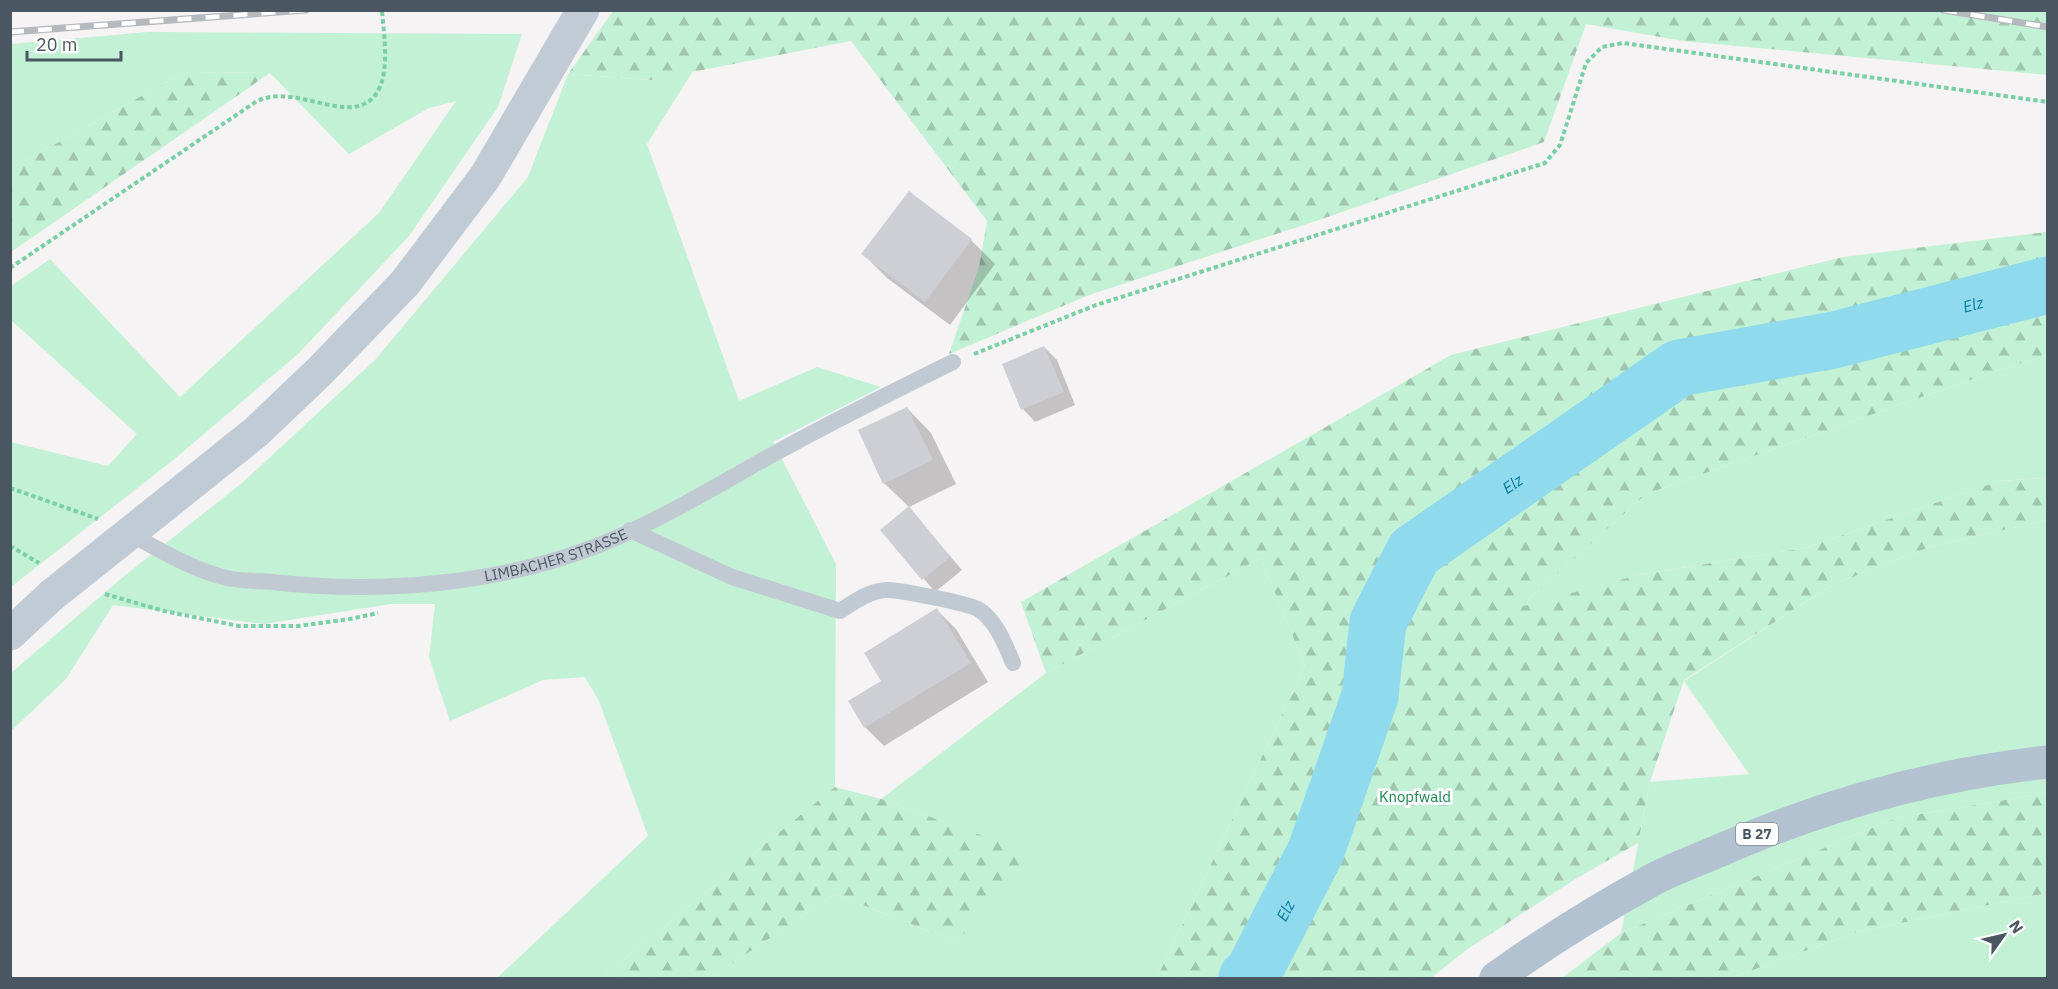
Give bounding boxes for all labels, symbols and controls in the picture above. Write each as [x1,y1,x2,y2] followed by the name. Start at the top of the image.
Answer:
[27,24,122,62] scale bar
[36,33,78,56] text: 20 m
[1961,292,1986,317] water label: Elz
[1498,469,1527,498] water label: Elz
[483,524,630,585] street label: LIMBACHER STRASSE
[1379,787,1451,806] park label: Knopfwald
[1736,823,1778,845] road number: B 27
[1272,896,1299,924] water label: Elz
[1974,905,2034,965] north arrow
[2005,916,2028,937] text: N

